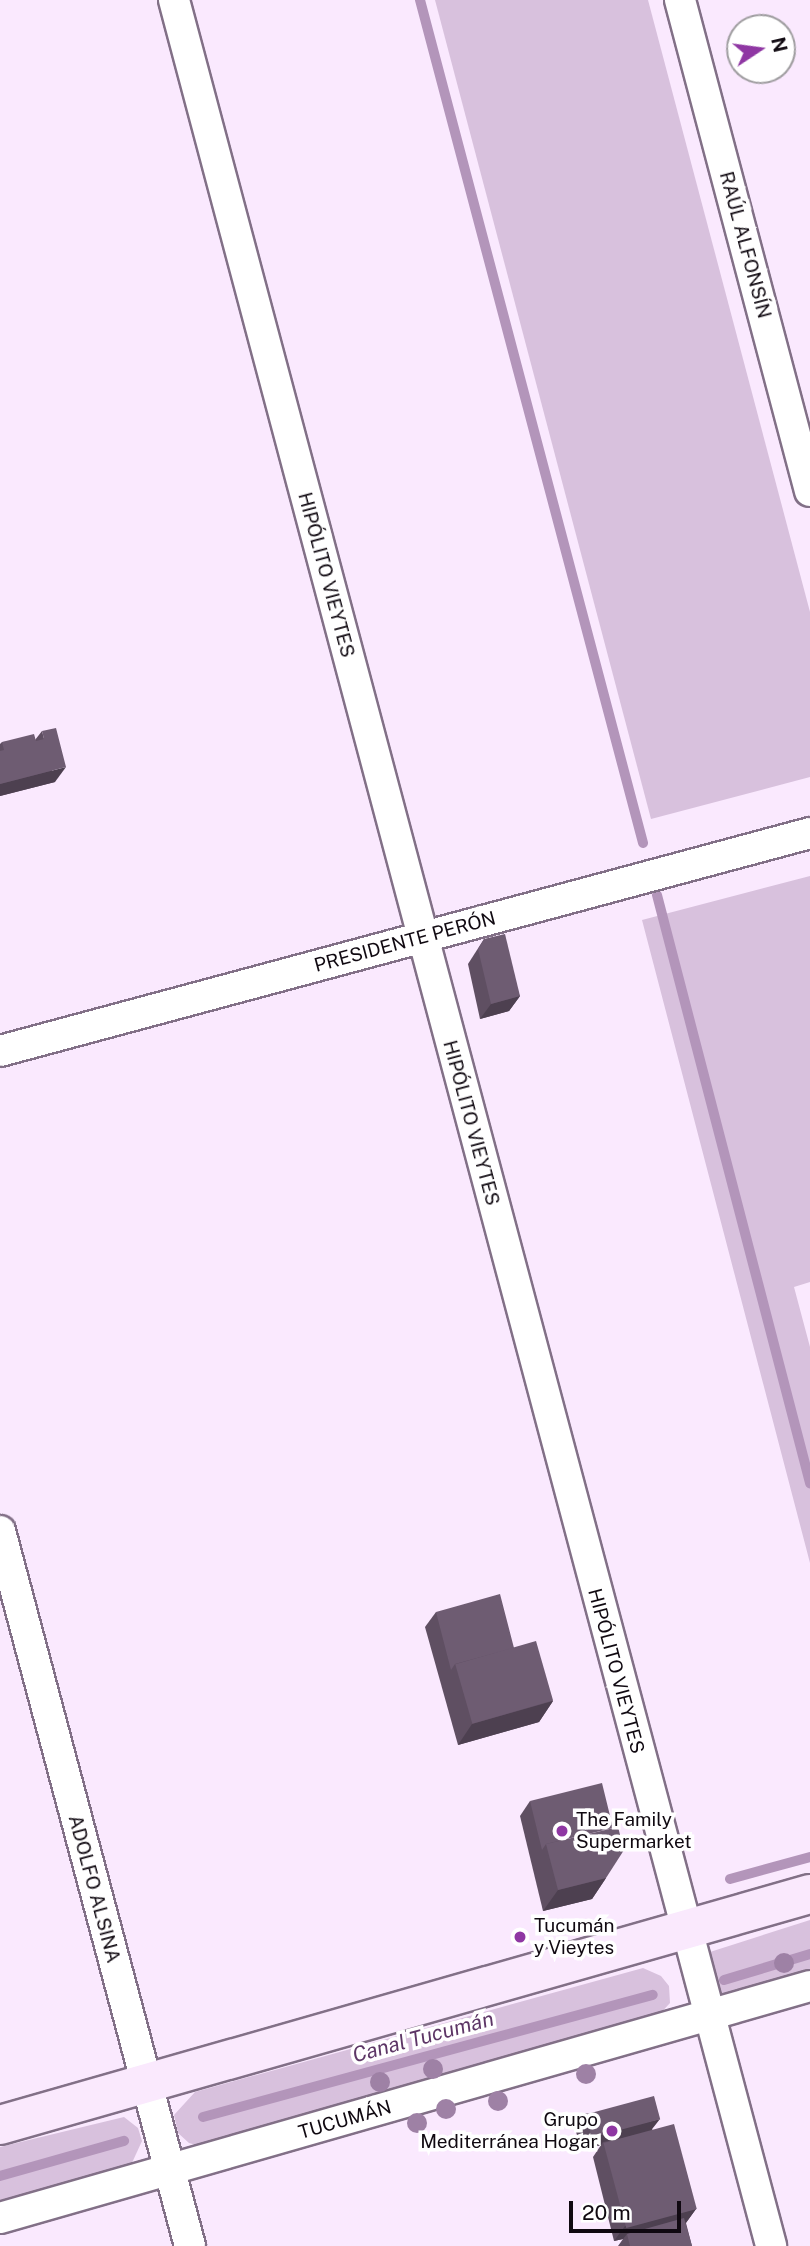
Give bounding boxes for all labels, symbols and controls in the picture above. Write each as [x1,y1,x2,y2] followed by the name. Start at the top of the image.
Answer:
[726,14,796,84] north arrow
[767,35,792,54] text: N
[714,169,776,321] street label: RAÚL ALFONSÍN
[293,490,359,660] street label: HIPÓLITO VIEYTES
[312,907,498,977] street label: PRESIDENTE PERÓN
[438,1038,504,1208] street label: HIPÓLITO VIEYTES
[583,1586,649,1756] street label: HIPÓLITO VIEYTES
[576,1809,692,1853] place label: The Family Supermarket
[63,1813,125,1965] street label: ADOLFO ALSINA
[554,1823,570,1839] marker: The Family Supermarket
[534,1915,615,1959] place label: Tucumán y Vieytes
[512,1929,528,1945] marker: Tucumán y Vieytes
[350,2006,496,2068] water label: Canal Tucumán
[296,2096,394,2144] street label: TUCUMÁN
[420,2109,598,2153] place label: Grupo Mediterránea Hogar
[604,2123,620,2139] marker: Grupo Mediterránea Hogar
[572,2186,684,2230] scale bar
[582,2200,631,2225] text: 20 m

